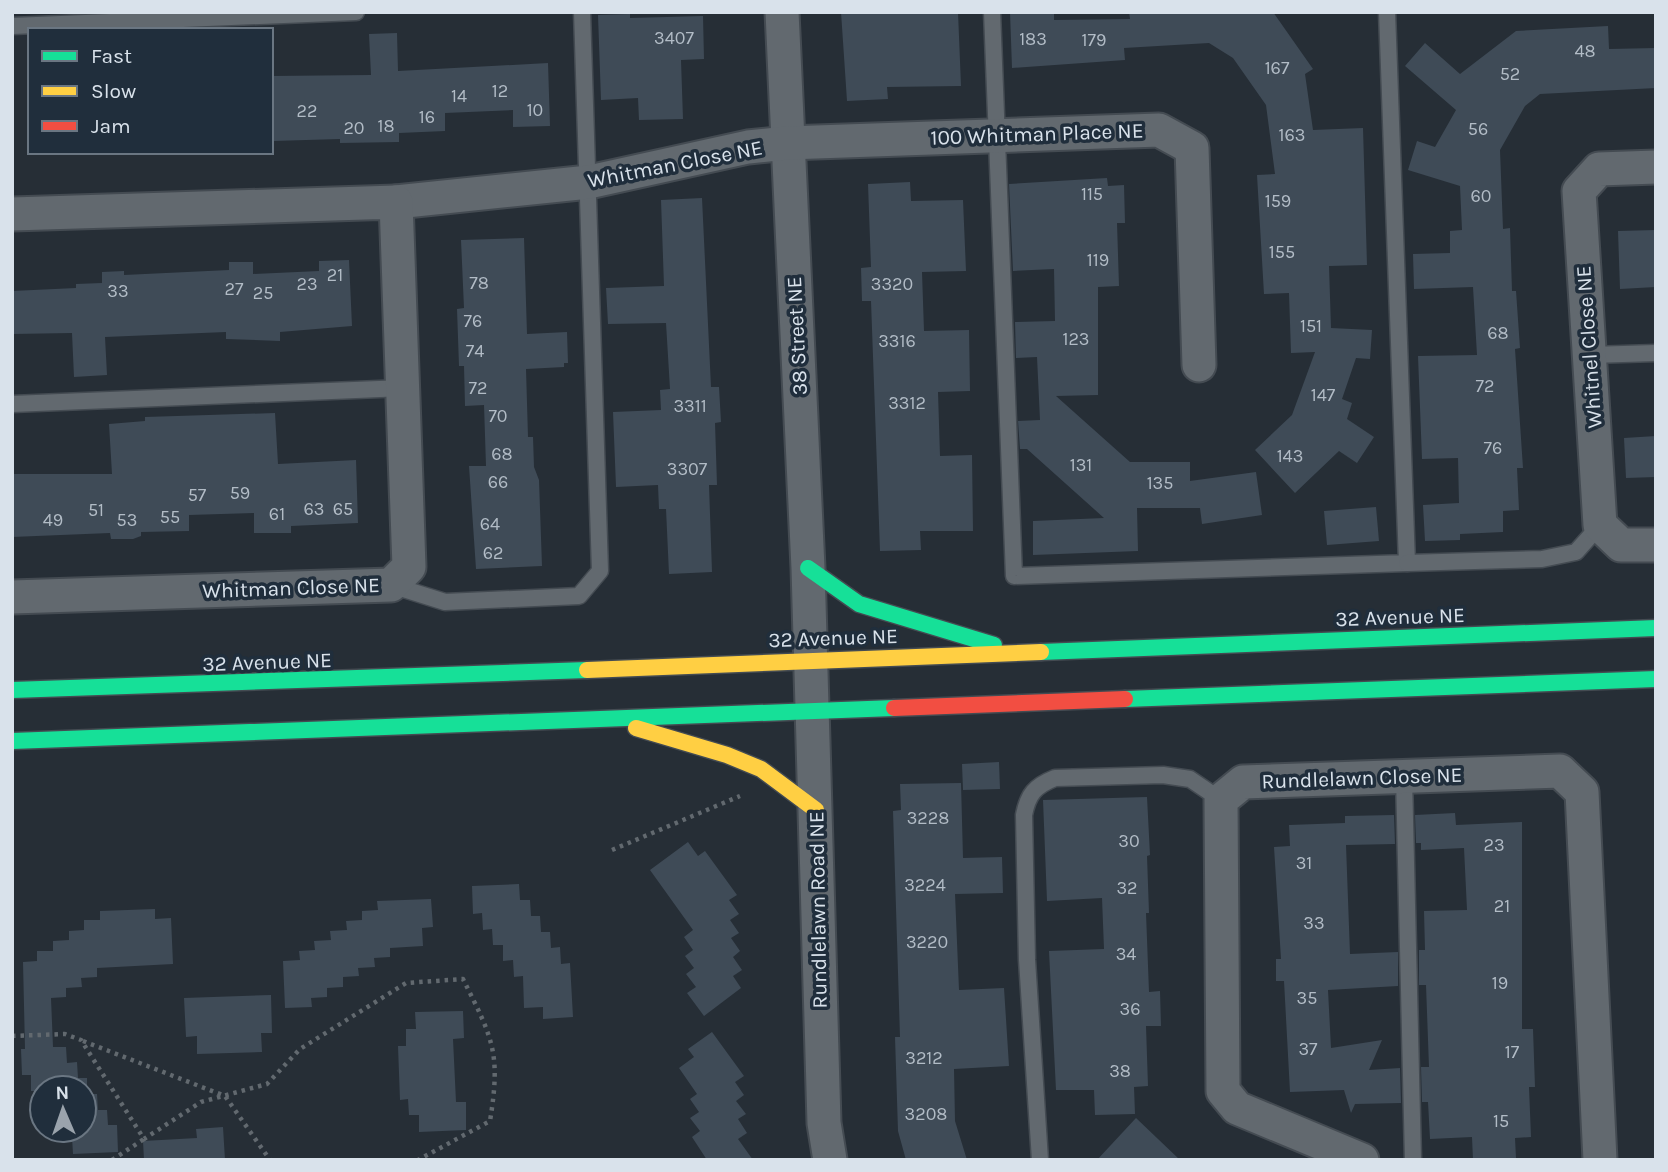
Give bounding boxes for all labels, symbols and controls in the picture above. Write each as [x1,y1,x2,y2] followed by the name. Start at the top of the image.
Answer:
[654,27,694,49] house number: 3407
[28,28,273,154] legend
[1019,28,1047,50] house number: 183
[1082,29,1106,51] house number: 179
[1574,40,1596,62] house number: 48
[91,44,132,68] text: Fast
[1265,57,1290,79] house number: 167
[1500,63,1520,85] house number: 52
[91,79,136,103] text: Slow
[492,80,508,102] house number: 12
[451,85,467,107] house number: 14
[527,99,543,121] house number: 10
[297,100,317,122] house number: 22
[419,106,435,128] house number: 16
[91,114,131,138] text: Jam
[377,115,395,137] house number: 18
[343,117,365,139] house number: 20
[930,118,1144,150] street label: 100 Whitman Place NE
[1468,118,1488,140] house number: 56
[1279,124,1305,146] house number: 163
[586,135,764,193] street label: Whitman Close NE
[1081,183,1103,205] house number: 115
[1471,185,1492,207] house number: 60
[1265,190,1291,212] house number: 159
[1269,241,1295,263] house number: 155
[1087,249,1109,271] house number: 119
[327,264,343,286] house number: 21
[1571,265,1607,429] street label: Whitnel Close NE
[469,272,489,294] house number: 78
[296,273,318,295] house number: 23
[871,273,913,295] house number: 3320
[782,276,812,396] street label: 38 Street NE
[225,278,244,300] house number: 27
[107,280,129,302] house number: 33
[253,282,273,304] house number: 25
[464,310,482,332] house number: 76
[1300,315,1322,337] house number: 151
[1487,322,1509,344] house number: 68
[1062,328,1090,350] house number: 123
[878,330,916,352] house number: 3316
[466,340,484,362] house number: 74
[1476,375,1494,397] house number: 72
[469,377,487,399] house number: 72
[1311,384,1336,406] house number: 147
[888,392,926,414] house number: 3312
[673,395,707,417] house number: 3311
[488,405,508,427] house number: 70
[1484,437,1502,459] house number: 76
[491,443,513,465] house number: 68
[1277,445,1303,467] house number: 143
[1070,454,1092,476] house number: 131
[667,458,708,480] house number: 3307
[488,471,508,493] house number: 66
[1147,472,1173,494] house number: 135
[230,482,250,504] house number: 59
[188,484,207,506] house number: 57
[304,498,324,520] house number: 63
[333,498,353,520] house number: 65
[88,499,104,521] house number: 51
[269,503,285,525] house number: 61
[160,506,180,528] house number: 55
[43,509,63,531] house number: 49
[117,509,137,531] house number: 53
[480,513,500,535] house number: 64
[483,542,503,564] house number: 62
[202,573,380,603] street label: Whitman Close NE
[1335,603,1465,631] street label: 32 Avenue NE
[768,624,898,652] street label: 32 Avenue NE
[202,648,332,676] street label: 32 Avenue NE
[1261,763,1463,793] street label: Rundlelawn Close NE
[907,807,949,829] house number: 3228
[804,811,832,1009] street label: Rundlelawn Road NE
[1118,830,1140,852] house number: 30
[1483,834,1505,856] house number: 23
[1296,852,1312,874] house number: 31
[904,874,946,896] house number: 3224
[1116,877,1138,899] house number: 32
[1494,895,1510,917] house number: 21
[1303,912,1325,934] house number: 33
[906,931,948,953] house number: 3220
[1116,943,1136,965] house number: 34
[1492,972,1508,994] house number: 19
[1297,987,1317,1009] house number: 35
[1120,998,1140,1020] house number: 36
[1298,1038,1318,1060] house number: 37
[1505,1041,1520,1063] house number: 17
[905,1047,943,1069] house number: 3212
[1109,1060,1131,1082] house number: 38
[28,1074,98,1144] north arrow
[55,1082,70,1104] text: N
[905,1103,947,1125] house number: 3208
[1493,1110,1509,1132] house number: 15

